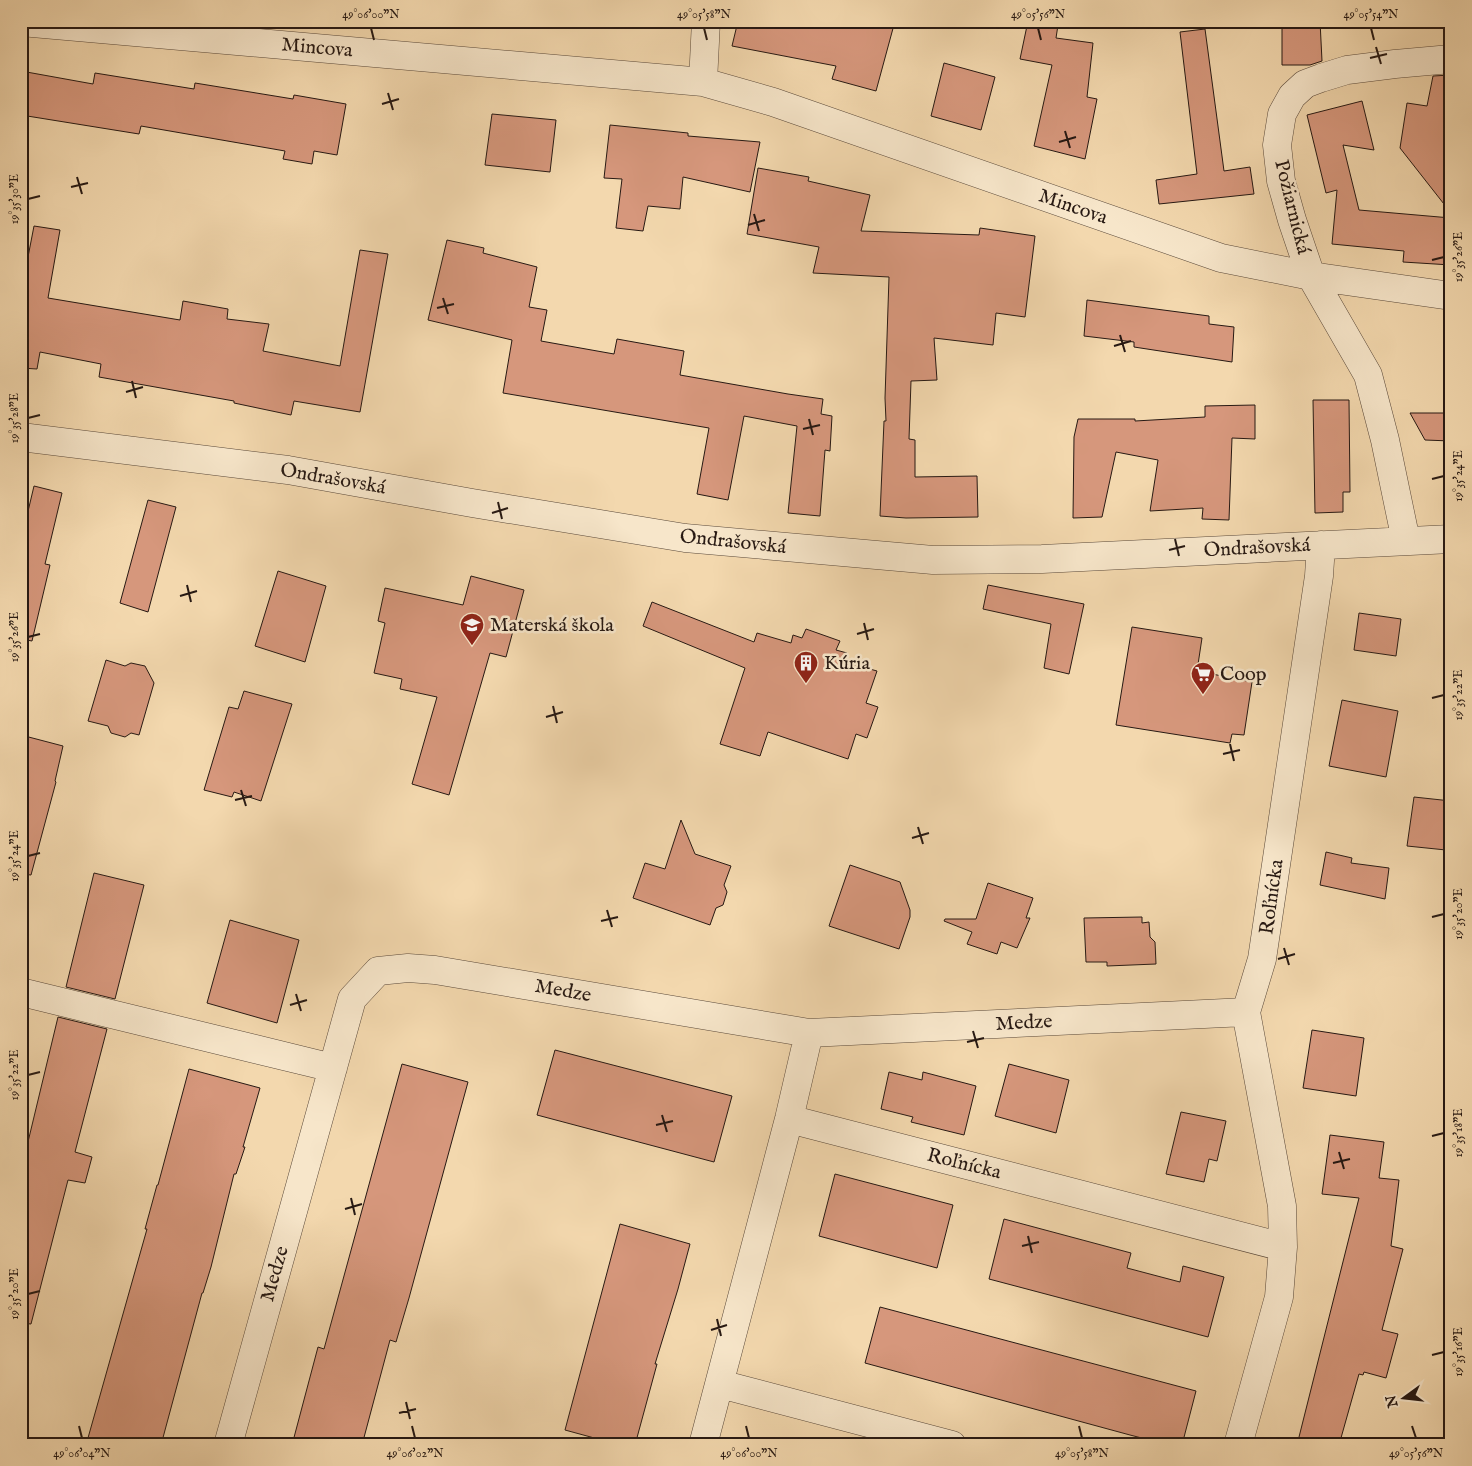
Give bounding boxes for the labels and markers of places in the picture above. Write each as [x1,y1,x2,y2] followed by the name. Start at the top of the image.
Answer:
[459,612,485,646] school or university icon: Materská škola
[490,613,614,638] place label: Materská škola
[793,650,819,684] building icon: Kúria
[824,651,870,676] place label: Kúria
[1190,661,1216,695] supermarket icon: Coop
[1220,662,1267,687] place label: Coop

